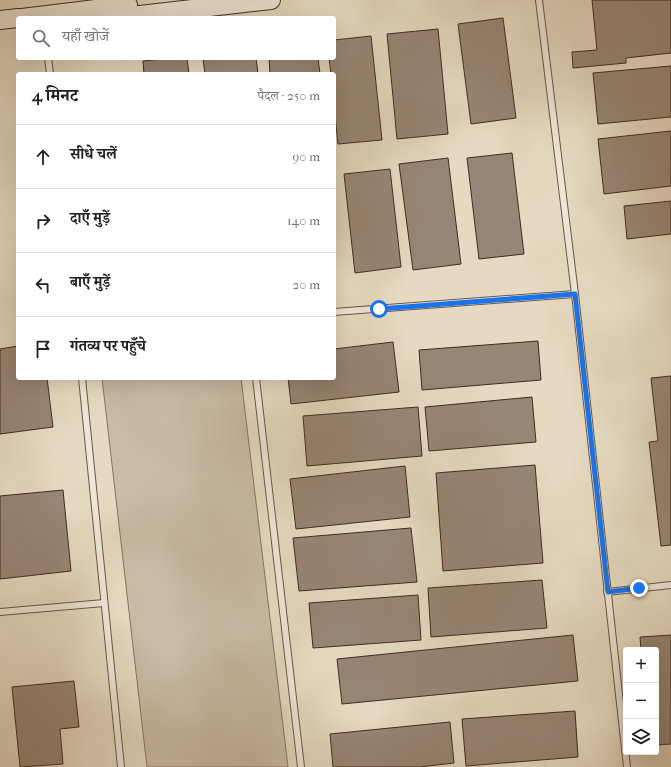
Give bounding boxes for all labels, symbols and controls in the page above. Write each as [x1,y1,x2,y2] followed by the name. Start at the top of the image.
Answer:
[16,16,336,60] search box
[30,27,52,49] icon: search
[62,27,109,45] text: यहाँ खोजें
[32,85,78,105] text: 4 मिनट
[258,88,320,103] text: पैदल · 250 m
[70,145,117,163] text: सीधे चलें
[32,146,54,168] icon: ahead
[292,149,320,164] text: 90 m
[70,209,110,227] text: दाएँ मुड़ें
[32,210,54,232] icon: right
[287,213,320,228] text: 140 m
[70,273,110,291] text: बाएँ मुड़ें
[32,274,54,296] icon: left
[293,277,320,292] text: 20 m
[370,300,388,318] route start
[70,337,146,355] text: गंतव्य पर पहुँचे
[32,338,54,360] icon: arrive
[630,579,648,597] route end
[623,647,659,755] map controls
[623,647,659,683] button: +
[623,683,659,719] button: −
[623,719,659,755] button: layers

